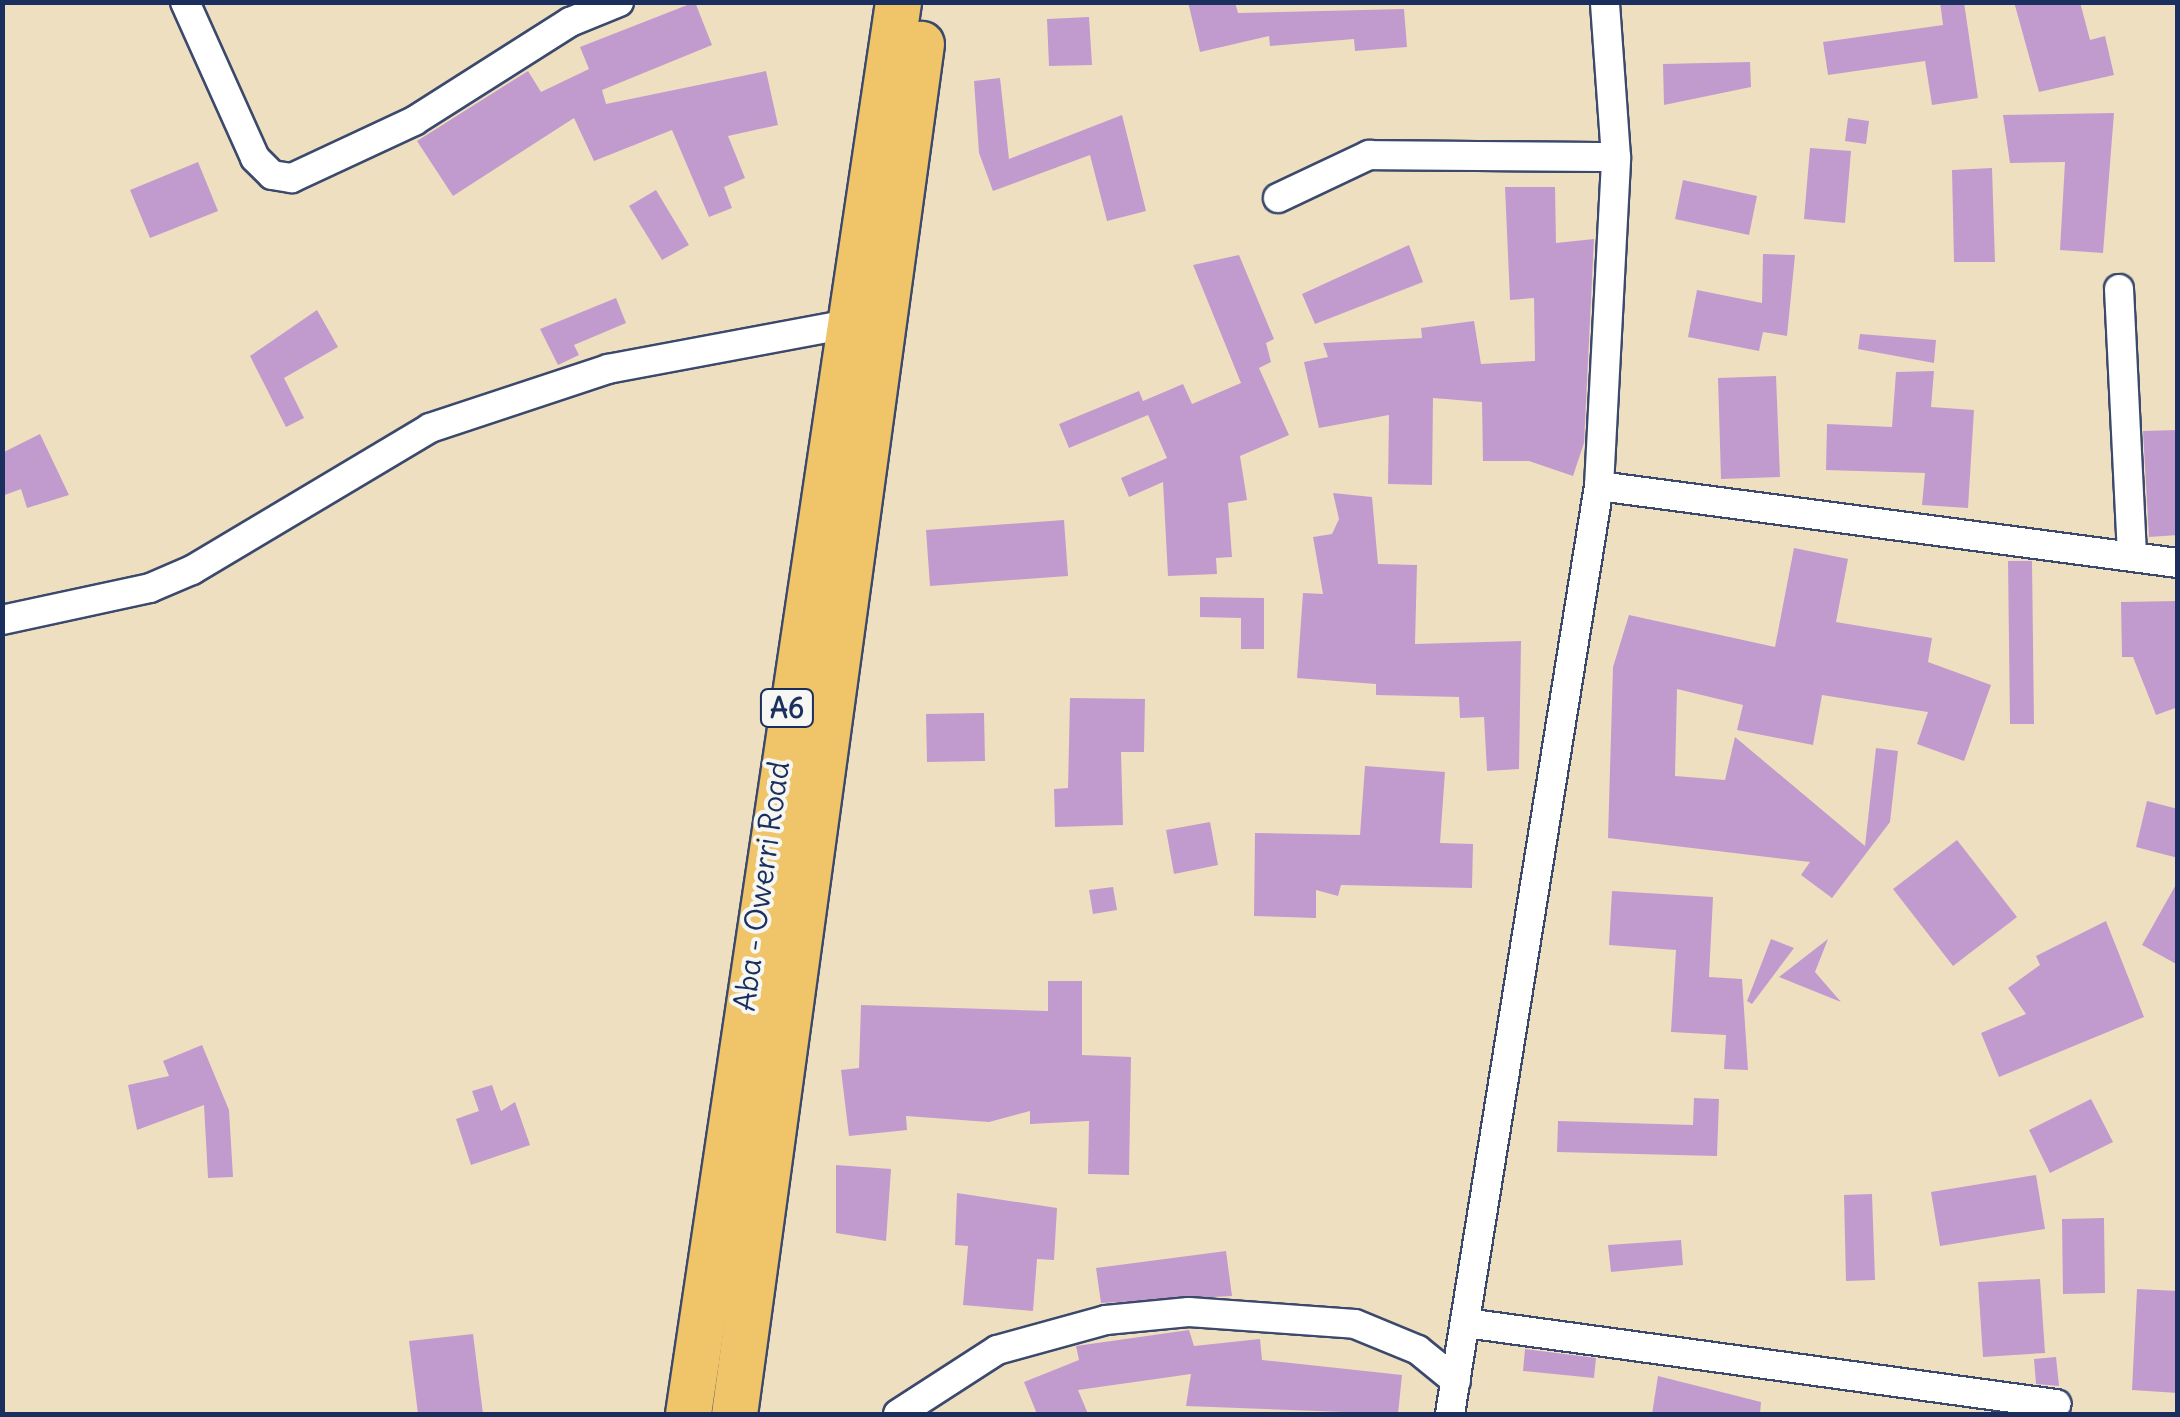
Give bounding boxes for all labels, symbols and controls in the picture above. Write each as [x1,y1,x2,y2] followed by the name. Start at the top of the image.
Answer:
[760,685,814,731] road number: A6
[726,759,796,1013] street label: Aba - Owerri Road

